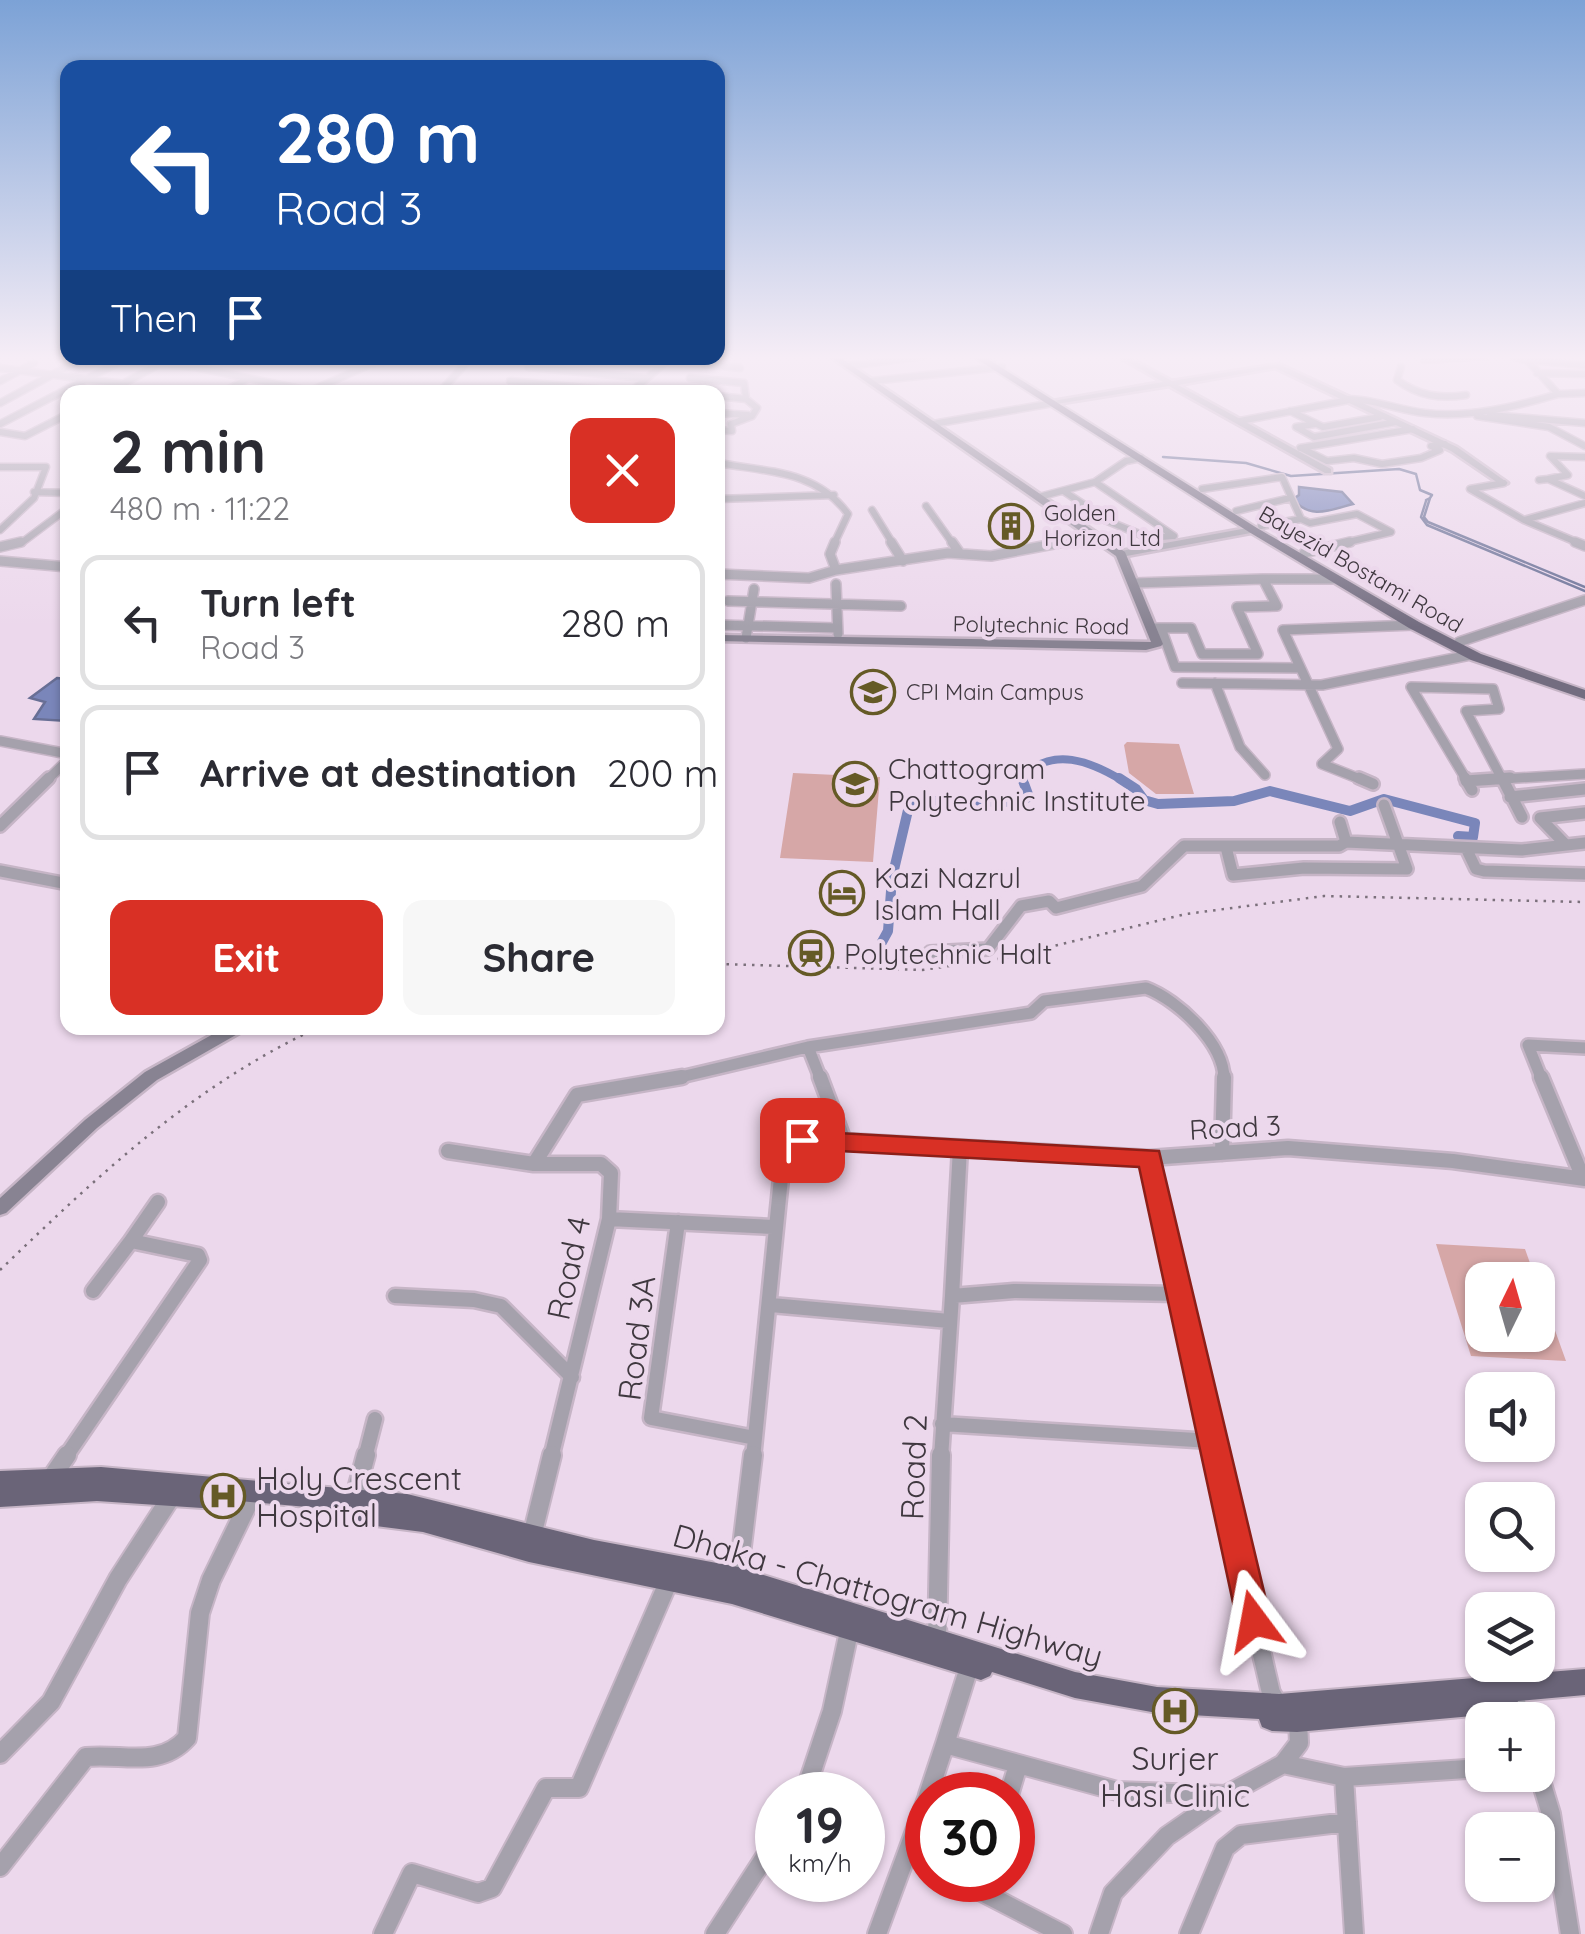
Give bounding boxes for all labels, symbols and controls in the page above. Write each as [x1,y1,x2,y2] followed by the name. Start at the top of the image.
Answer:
[275,93,480,181] text: 280 m
[110,100,240,230] icon: left
[275,180,423,236] text: Road 3
[218,290,273,345] icon: arrive
[110,294,198,342] text: Then
[110,413,266,488] text: 2 min
[570,418,675,523] button: close
[110,488,290,528] text: 480 m · 11:22
[1044,499,1161,552] place label: Golden Horizon Ltd
[1254,499,1468,639] street label: Bayezid Bostami Road
[988,503,1034,549] building icon: Golden Horizon Ltd
[200,579,356,627] text: Turn left
[115,595,170,650] icon: left
[561,599,670,647] text: 280 m
[953,609,1129,641] street label: Polytechnic Road
[200,627,305,667] text: Road 3
[850,669,896,715] school or university icon: CPI Main Campus
[906,678,1084,706] place label: CPI Main Campus
[115,745,170,800] icon: arrive
[200,749,577,797] text: Arrive at destination
[607,749,718,797] text: 200 m
[888,751,1146,818] place label: Chattogram Polytechnic Institute
[832,761,878,807] school or university icon: Chattogram Polytechnic Institute
[874,860,1021,927] place label: Kazi Nazrul Islam Hall
[819,870,865,916] hotel icon: Kazi Nazrul Islam Hall
[110,900,383,1015] button: Exit
[403,900,675,1015] button: Share
[788,930,834,976] station icon: Polytechnic Halt
[844,936,1052,971] place label: Polytechnic Halt
[760,1098,845,1183] pin
[1188,1107,1282,1147] street label: Road 3
[775,1113,830,1168] icon: arrive
[538,1212,598,1324] street label: Road 4
[1465,1262,1555,1352] north arrow
[1465,1262,1555,1902] map controls
[608,1273,664,1403] street label: Road 3A
[1465,1372,1555,1462] button: sound
[891,1413,935,1521] street label: Road 2
[256,1458,462,1535] place label: Holy Crescent Hospital
[200,1473,246,1519] hospital icon: Holy Crescent Hospital
[1465,1482,1555,1572] button: search
[668,1514,1108,1676] street label: Dhaka - Chattogram Highway
[1202,1569,1306,1673] position arrow
[1465,1592,1555,1682] button: layers
[1152,1688,1198,1734] hospital icon: Surjer Hasi Clinic
[1465,1702,1555,1792] button: +
[1100,1738,1250,1815] place label: Surjer Hasi Clinic
[905,1772,1035,1902] speed limit sign: 30
[796,1793,844,1856] text: 19
[1465,1812,1555,1902] button: −
[788,1847,852,1878] text: km/h

